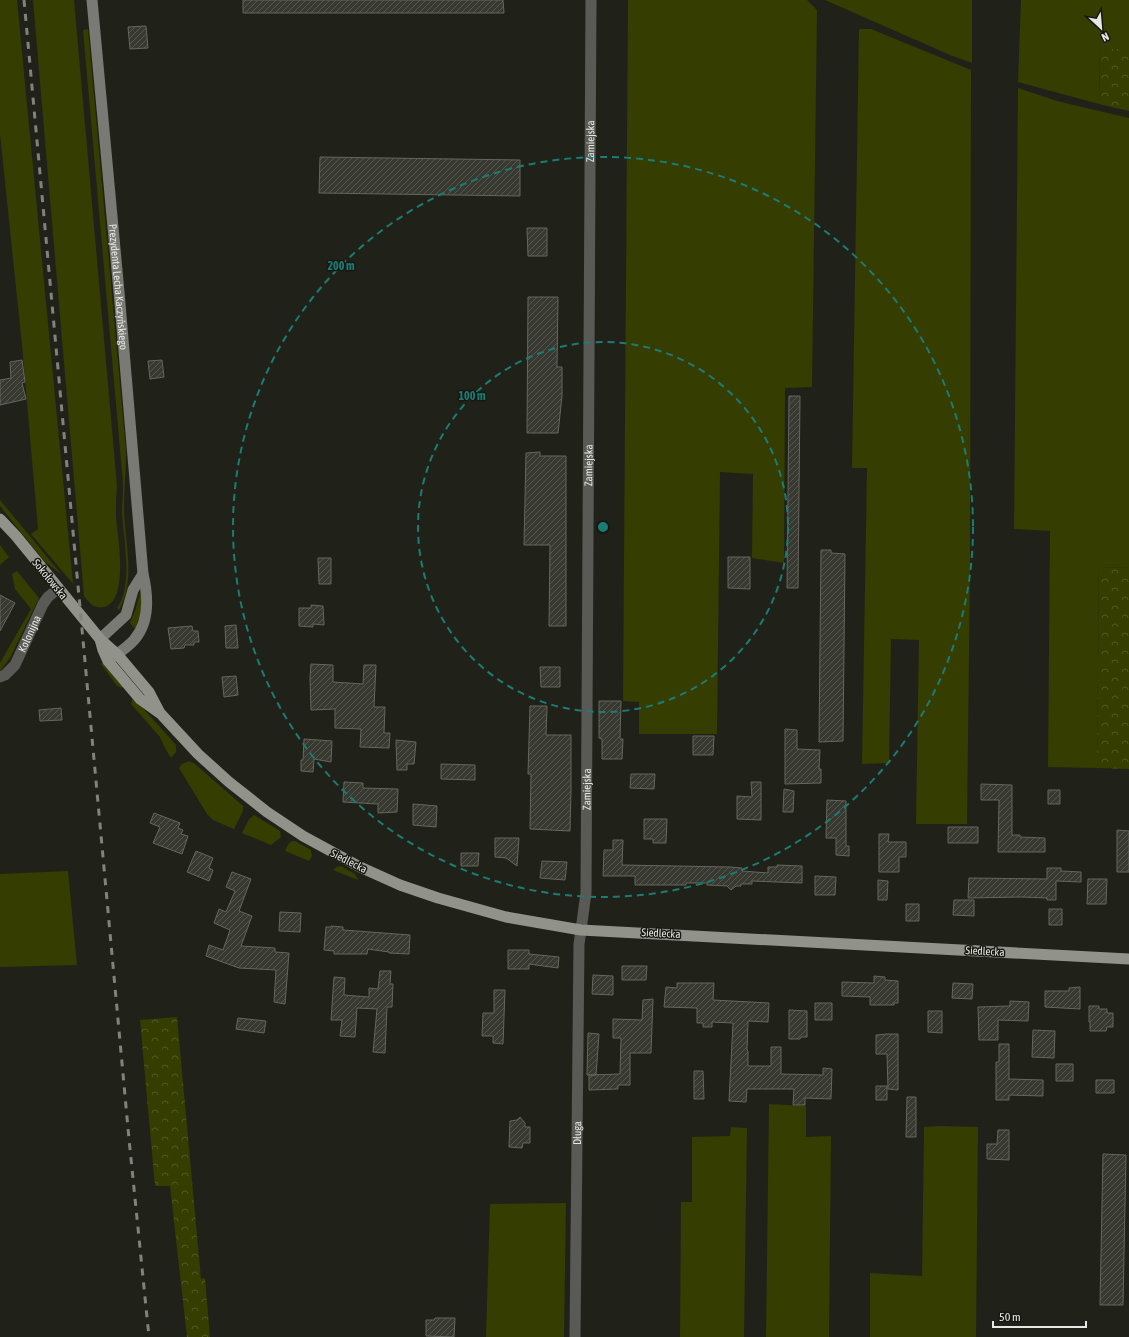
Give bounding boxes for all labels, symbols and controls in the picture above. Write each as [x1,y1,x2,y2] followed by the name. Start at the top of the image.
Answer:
[1081,8,1121,48] north arrow
[1100,30,1111,44] text: N
[584,120,596,162] street label: Zamiejska
[107,223,130,350] street label: Prezydenta Lecha Kaczyńskiego
[327,259,355,273] text: 200 m
[458,389,486,403] text: 100 m
[582,444,595,486] street label: Zamiejska
[596,520,610,534] centre of rings
[30,557,70,601] street label: Sokołowska
[16,613,43,654] street label: Kolonijna
[580,768,593,810] street label: Zamiejska
[329,847,369,875] street label: Siedlecka
[641,926,681,940] street label: Siedlecka
[965,944,1005,958] street label: Siedlecka
[571,1121,583,1145] street label: Długa
[993,1303,1086,1329] scale bar
[999,1310,1021,1324] text: 50 m

